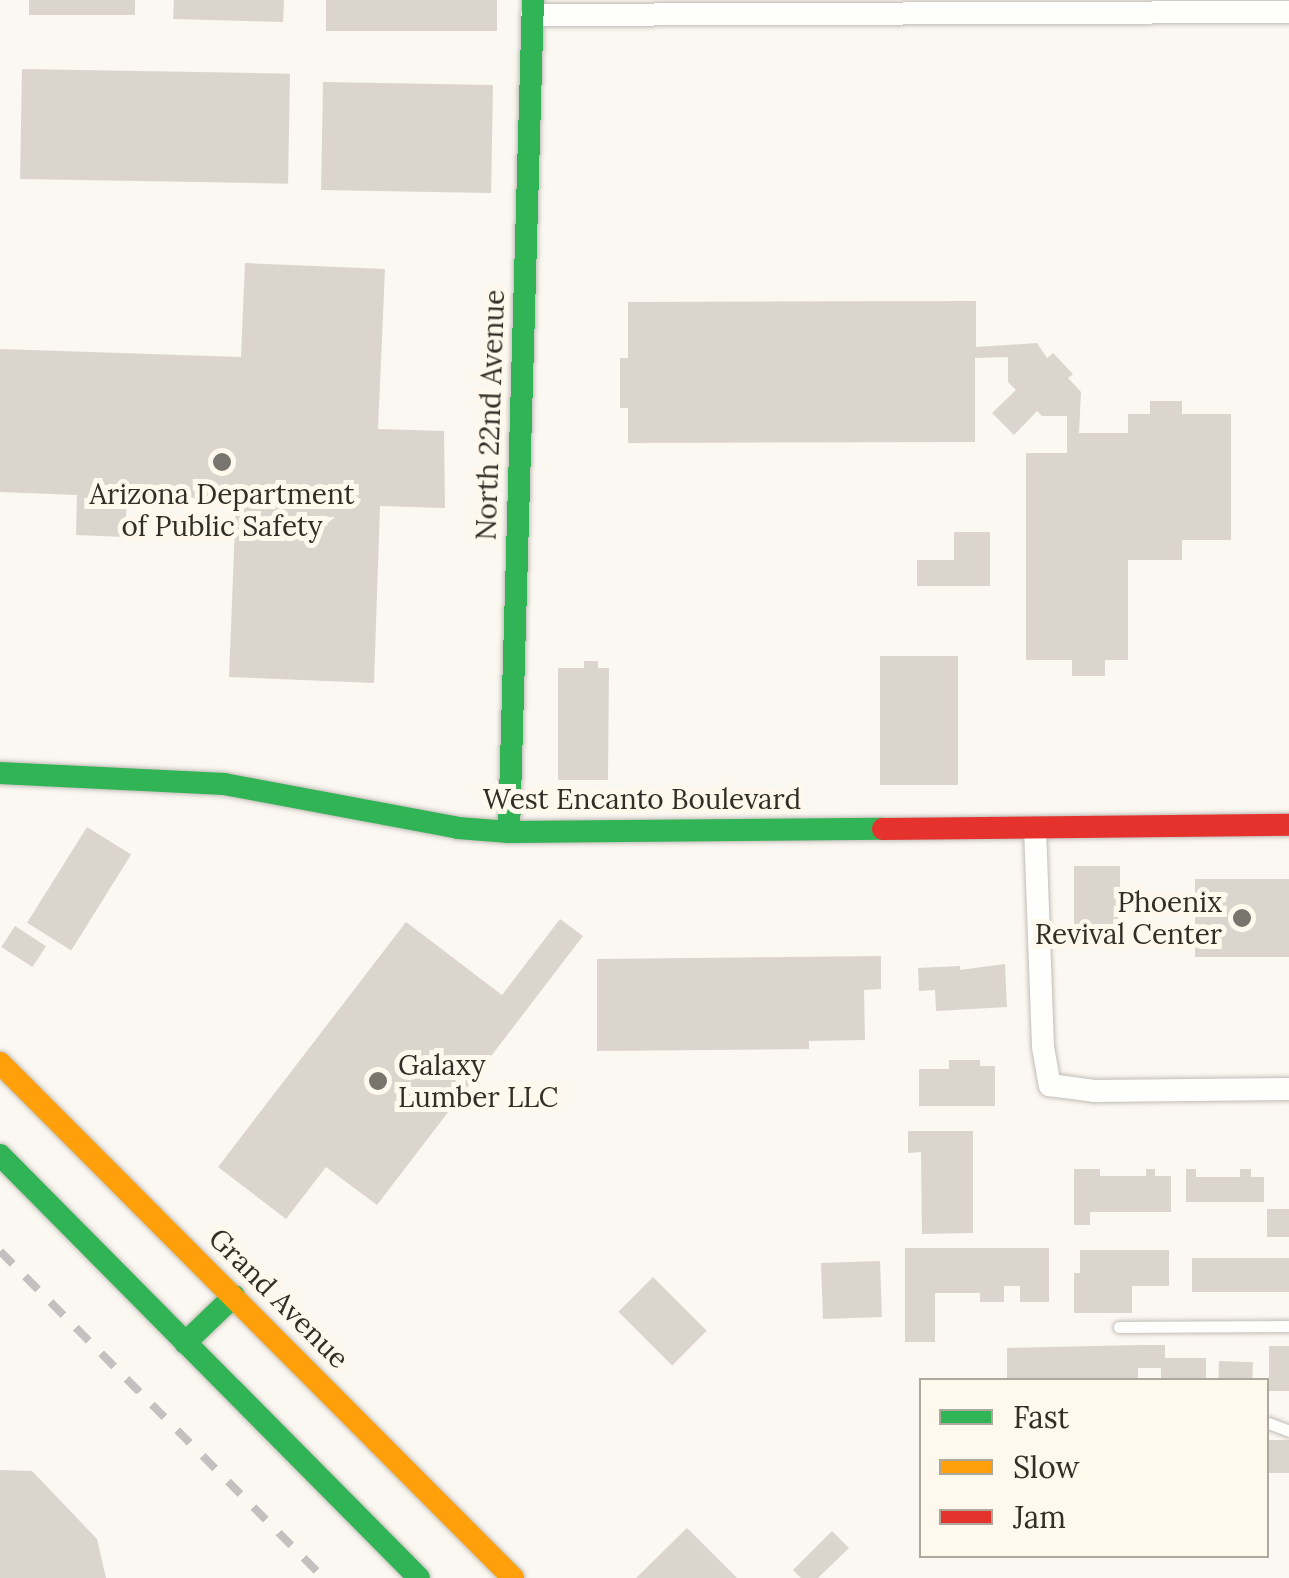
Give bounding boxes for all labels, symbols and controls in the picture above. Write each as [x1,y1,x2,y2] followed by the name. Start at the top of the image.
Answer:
[469,289,511,541] street label: North 22nd Avenue
[211,451,233,473] marker: Arizona Department of Public Safety
[90,477,354,543] place label: Arizona Department of Public Safety
[483,782,801,816] street label: West Encanto Boulevard
[1035,885,1222,951] place label: Phoenix Revival Center
[1231,907,1253,929] marker: Phoenix Revival Center
[398,1048,558,1114] place label: Galaxy Lumber LLC
[367,1070,389,1092] marker: Galaxy Lumber LLC
[202,1221,356,1375] street label: Grand Avenue
[919,1378,1269,1558] legend
[1013,1398,1069,1436] text: Fast
[1013,1448,1079,1486] text: Slow
[1013,1498,1066,1536] text: Jam

